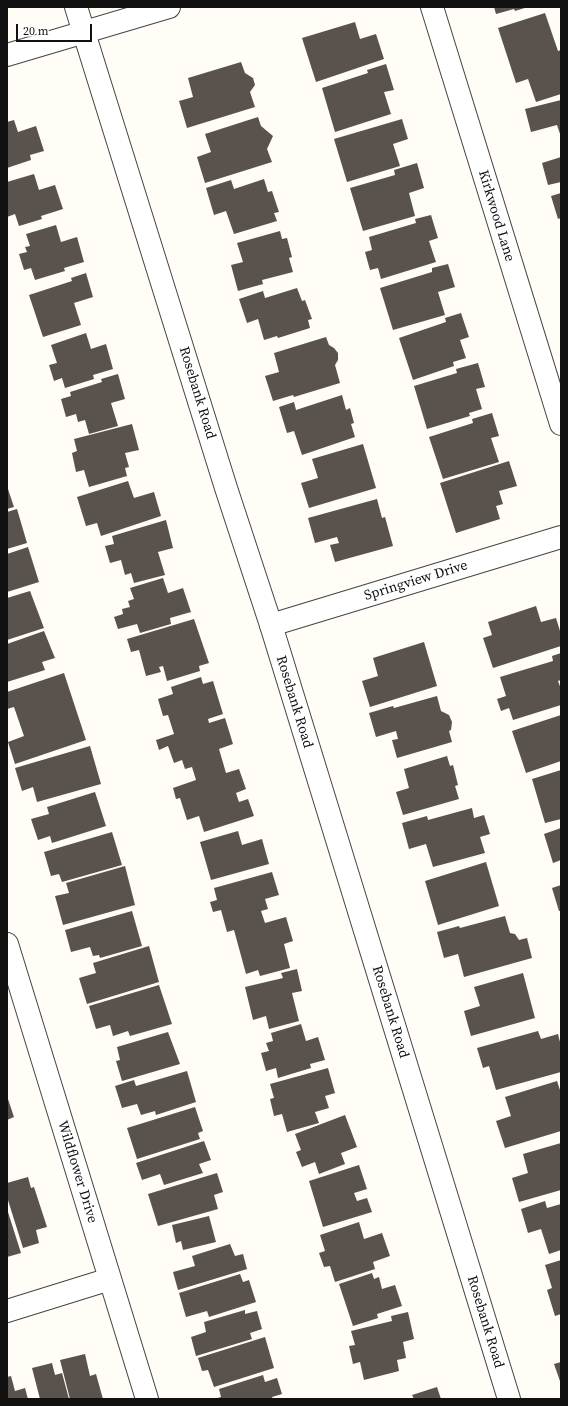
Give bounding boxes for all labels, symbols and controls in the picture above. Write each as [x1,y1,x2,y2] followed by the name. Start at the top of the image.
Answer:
[18,16,94,42] scale bar
[23,23,49,39] text: 20 m
[474,168,518,264] street label: Kirkwood Lane
[175,345,219,441] street label: Rosebank Road
[362,557,470,605] street label: Springview Drive
[272,654,316,750] street label: Rosebank Road
[368,964,412,1060] street label: Rosebank Road
[53,1119,101,1225] street label: Wildflower Drive
[463,1274,507,1370] street label: Rosebank Road

